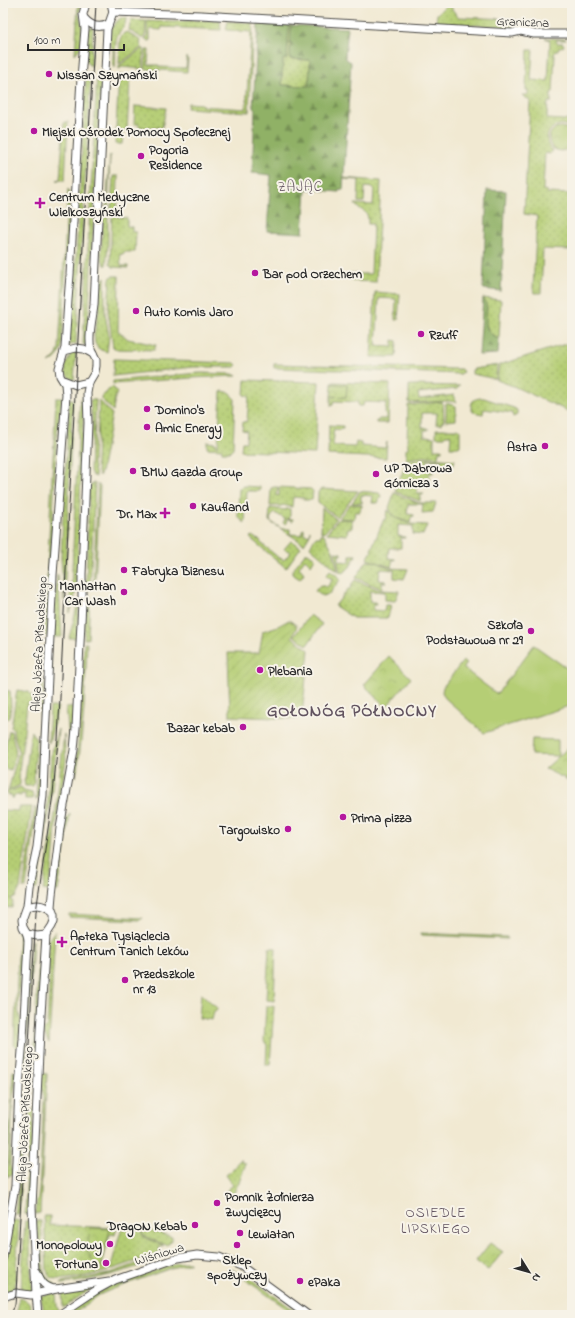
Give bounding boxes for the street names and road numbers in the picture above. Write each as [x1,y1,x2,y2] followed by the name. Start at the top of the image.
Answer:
[496,12,550,33] street label: Graniczna
[26,575,54,713] street label: Aleja Józefa Piłsudskiego
[12,1045,40,1183] street label: Aleja Józefa Piłsudskiego
[132,1238,186,1271] street label: Wiśniowa

